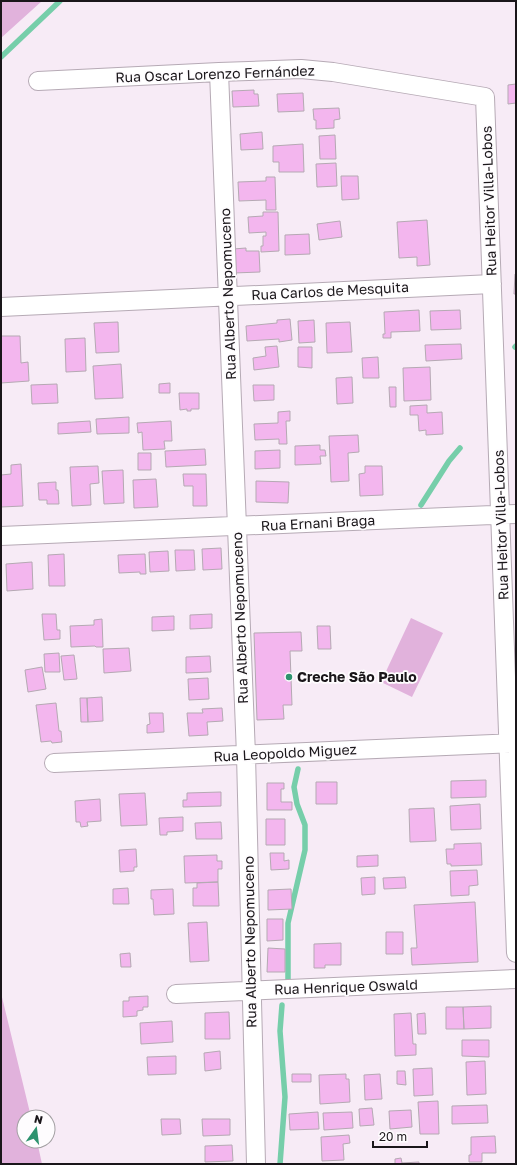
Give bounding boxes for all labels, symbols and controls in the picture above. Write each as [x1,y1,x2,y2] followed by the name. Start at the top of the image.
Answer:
[115,62,315,85] street label: Rua Oscar Lorenzo Fernández
[477,125,500,277] street label: Rua Heitor Villa-Lobos
[216,208,239,380] street label: Rua Alberto Nepomuceno
[251,278,409,303] street label: Rua Carlos de Mesquita
[489,449,512,601] street label: Rua Heitor Villa-Lobos
[260,511,376,534] street label: Rua Ernani Braga
[228,532,251,704] street label: Rua Alberto Nepomuceno
[297,668,417,685] place label: Creche São Paulo
[284,672,294,682] marker: Creche São Paulo
[213,740,357,765] street label: Rua Leopoldo Miguez
[239,856,260,1028] street label: Rua Alberto Nepomuceno
[274,975,418,998] street label: Rua Henrique Oswald
[16,1109,56,1149] north arrow
[33,1111,44,1126] text: N
[373,1123,427,1149] scale bar
[379,1129,407,1144] text: 20 m

